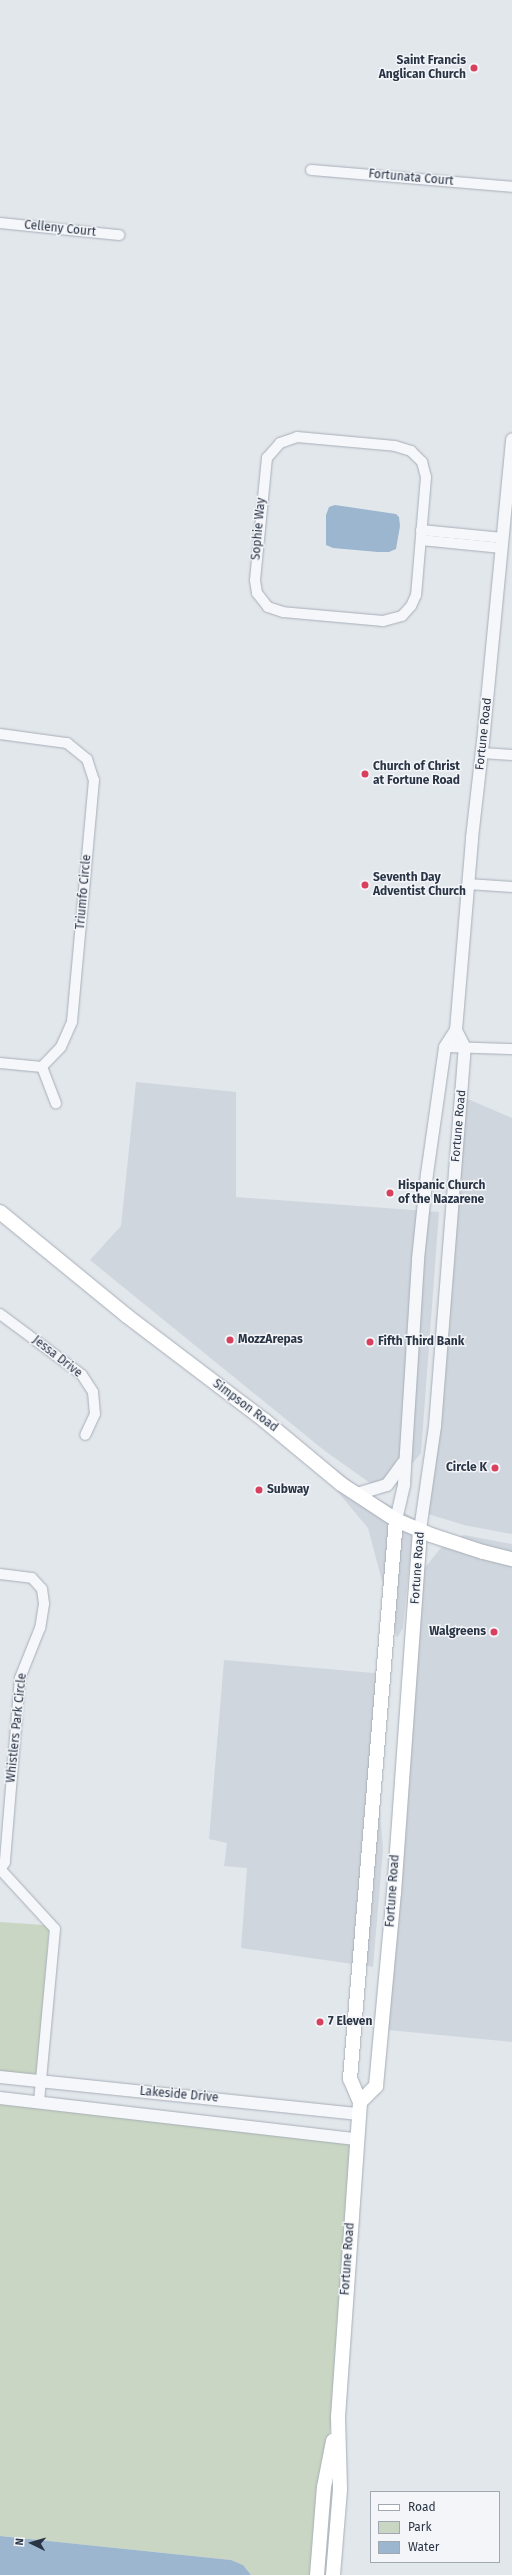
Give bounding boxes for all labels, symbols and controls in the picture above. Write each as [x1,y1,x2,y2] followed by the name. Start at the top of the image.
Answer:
[379,54,466,82] place label: Saint Francis Anglican Church
[469,63,479,73] marker: Saint Francis Anglican Church
[368,167,454,189] street label: Fortunata Court
[23,218,97,240] street label: Celleny Court
[249,497,269,561] street label: Sophie Way
[473,697,495,771] street label: Fortune Road
[373,760,460,788] place label: Church of Christ at Fortune Road
[360,769,370,779] marker: Church of Christ at Fortune Road
[74,854,94,930] street label: Triumfo Circle
[373,871,466,899] place label: Seventh Day Adventist Church
[360,880,370,890] marker: Seventh Day Adventist Church
[449,1089,469,1163] street label: Fortune Road
[398,1179,485,1207] place label: Hispanic Church of the Nazarene
[385,1188,395,1198] marker: Hispanic Church of the Nazarene
[29,1333,85,1381] street label: Jessa Drive
[238,1333,303,1347] place label: MozzArepas
[225,1335,235,1345] marker: MozzArepas
[378,1335,464,1349] place label: Fifth Third Bank
[365,1337,375,1347] marker: Fifth Third Bank
[210,1377,280,1435] street label: Simpson Road
[446,1461,487,1475] place label: Circle K
[490,1463,500,1473] marker: Circle K
[267,1483,309,1497] place label: Subway
[254,1485,264,1495] marker: Subway
[408,1531,428,1605] street label: Fortune Road
[429,1625,486,1639] place label: Walgreens
[489,1627,499,1637] marker: Walgreens
[4,1672,30,1784] street label: Whistlers Park Circle
[383,1854,403,1928] street label: Fortune Road
[328,2015,372,2029] place label: 7 Eleven
[315,2017,325,2027] marker: 7 Eleven
[139,2084,219,2106] street label: Lakeside Drive
[338,2222,358,2296] street label: Fortune Road
[370,2491,500,2563] legend
[408,2500,436,2514] text: Road
[408,2520,432,2534] text: Park
[12,2523,52,2563] north arrow
[13,2538,26,2546] text: N
[408,2540,439,2554] text: Water

